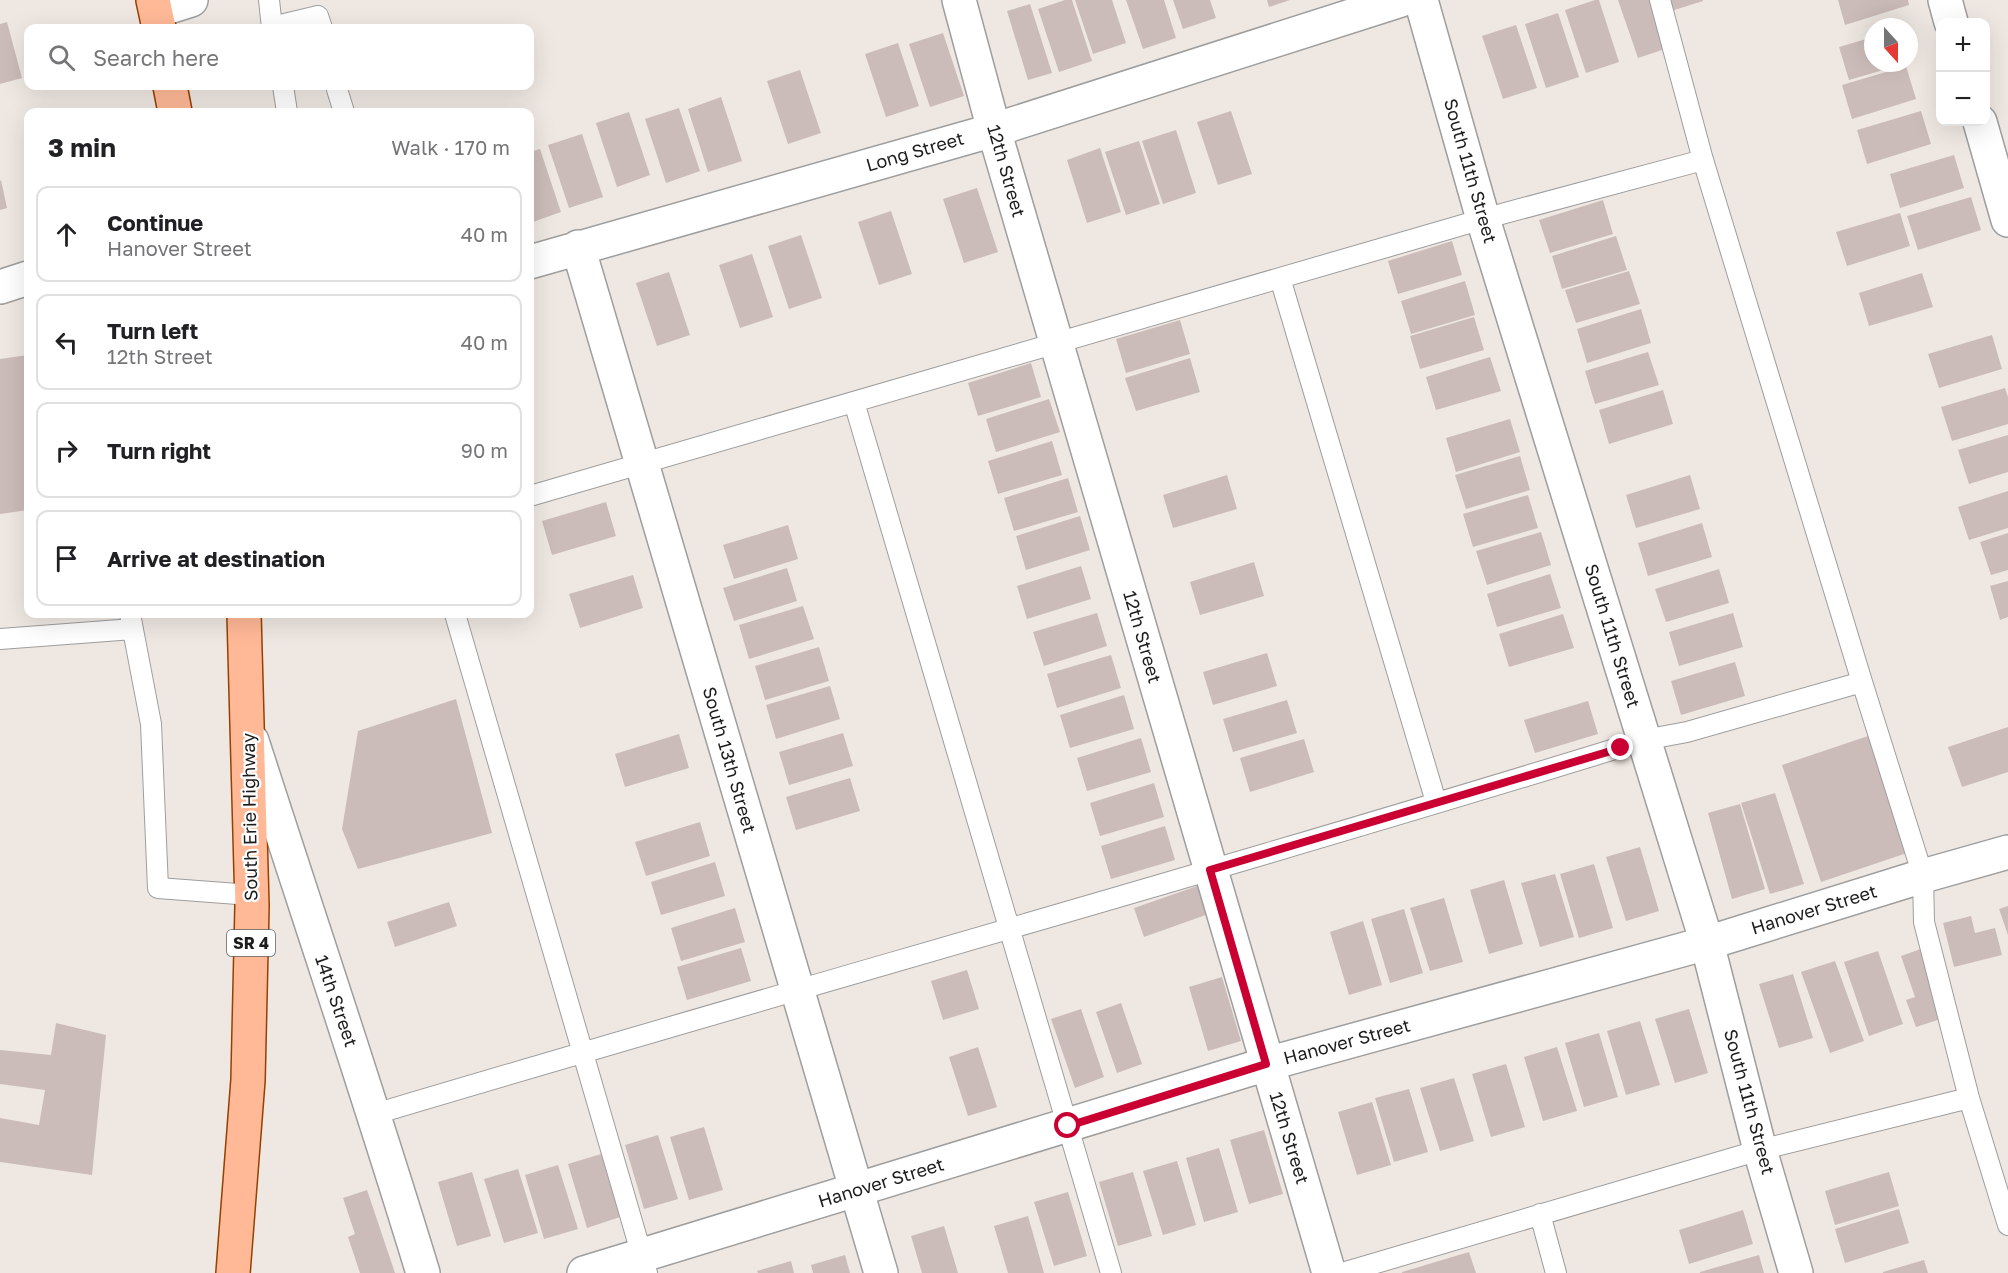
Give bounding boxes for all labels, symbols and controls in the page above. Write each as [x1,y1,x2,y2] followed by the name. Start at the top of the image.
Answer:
[1864,18,1918,72] north arrow
[1936,18,1990,126] map controls
[1936,18,1990,72] button: +
[24,24,534,90] search box
[45,41,78,74] icon: search
[93,44,219,71] text: Search here
[1936,72,1990,126] button: −
[1440,96,1502,246] street label: South 11th Street
[983,122,1031,220] street label: 12th Street
[863,127,966,176] street label: Long Street
[48,132,116,163] text: 3 min
[391,135,510,159] text: Walk · 170 m
[107,209,203,236] text: Continue
[50,218,83,251] icon: ahead
[461,222,508,246] text: 40 m
[107,236,252,260] text: Hanover Street
[107,317,198,344] text: Turn left
[50,326,83,359] icon: left
[461,330,508,354] text: 40 m
[107,344,213,368] text: 12th Street
[50,434,83,467] icon: right
[107,437,211,464] text: Turn right
[461,438,508,462] text: 90 m
[50,542,83,575] icon: arrive
[107,545,325,572] text: Arrive at destination
[1581,561,1645,710] street label: South 11th Street
[1119,588,1167,686] street label: 12th Street
[699,684,761,835] street label: South 13th Street
[237,733,261,901] street label: South Erie Highway
[1607,734,1633,760] route end
[1748,879,1879,939] street label: Hanover Street
[227,930,275,956] road number: SR 4
[311,952,363,1050] street label: 14th Street
[1281,1014,1413,1069] street label: Hanover Street
[1720,1027,1780,1177] street label: South 11th Street
[1266,1089,1314,1186] street label: 12th Street
[1054,1112,1080,1138] route start
[815,1152,946,1212] street label: Hanover Street

